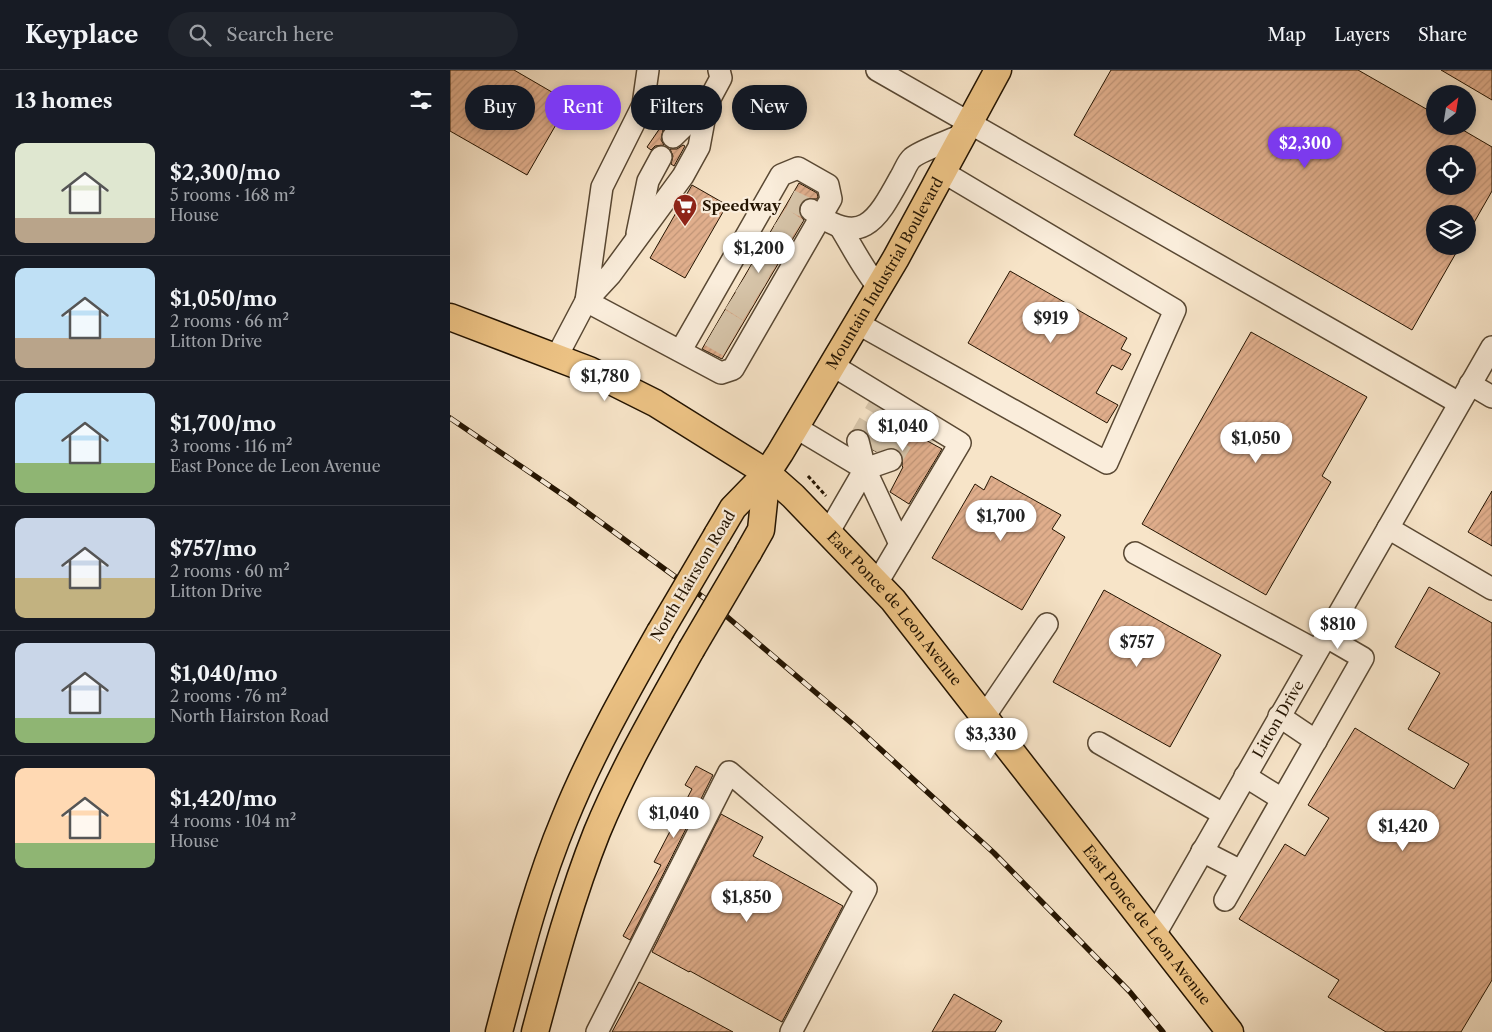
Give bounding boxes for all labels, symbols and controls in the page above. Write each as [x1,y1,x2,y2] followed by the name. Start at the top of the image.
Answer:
[168,12,518,57] search box
[25,20,138,49] text: Keyplace
[186,21,214,49] icon: search
[226,23,334,46] text: Search here
[1268,24,1306,46] text: Map
[1334,24,1390,46] text: Layers
[1418,24,1467,46] text: Share
[465,85,535,130] chip: Buy
[545,85,621,130] chip: Rent
[631,85,722,130] chip: Filters
[732,85,807,130] chip: New
[1426,85,1476,135] north arrow
[1426,85,1476,255] map controls
[407,86,435,114] icon: filters
[15,88,113,113] text: 13 homes
[1264,126,1346,169] pin: $2,300
[1279,133,1331,153] text: $2,300
[1426,145,1476,195] button: locate
[170,160,280,185] text: $2,300/mo
[55,163,115,223] icon: home
[822,174,947,373] street label: Mountain Industrial Boulevard
[170,185,295,205] text: 5 rooms · 168 m²
[672,193,698,227] supermarket icon: Speedway
[702,196,782,215] place label: Speedway
[170,205,219,225] text: House
[1426,205,1476,255] button: layers
[718,232,800,274] pin: $1,200
[734,238,784,258] text: $1,200
[170,286,277,311] text: $1,050/mo
[55,288,115,348] icon: home
[1021,302,1081,344] pin: $919
[1033,308,1069,328] text: $919
[170,311,289,331] text: 2 rooms · 66 m²
[170,331,262,351] text: Litton Drive
[564,360,646,402] pin: $1,780
[581,366,629,386] text: $1,780
[862,410,944,452] pin: $1,040
[170,411,276,436] text: $1,700/mo
[55,413,115,473] icon: home
[878,416,928,436] text: $1,040
[1215,422,1297,464] pin: $1,050
[1231,428,1281,448] text: $1,050
[170,436,293,456] text: 3 rooms · 116 m²
[170,456,381,476] text: East Ponce de Leon Avenue
[960,500,1042,542] pin: $1,700
[976,506,1026,526] text: $1,700
[646,507,739,645] street label: North Hairston Road
[823,527,966,689] street label: East Ponce de Leon Avenue
[170,536,257,561] text: $757/mo
[55,538,115,598] icon: home
[170,561,290,581] text: 2 rooms · 60 m²
[170,581,262,601] text: Litton Drive
[1308,608,1368,650] pin: $810
[1320,614,1356,634] text: $810
[1107,626,1167,668] pin: $757
[1120,632,1154,652] text: $757
[170,661,278,686] text: $1,040/mo
[55,663,115,723] icon: home
[1248,677,1308,761] street label: Litton Drive
[170,686,287,706] text: 2 rooms · 76 m²
[170,706,329,726] text: North Hairston Road
[950,718,1032,760] pin: $3,330
[966,724,1016,744] text: $3,330
[170,786,277,811] text: $1,420/mo
[55,788,115,848] icon: home
[633,796,715,839] pin: $1,040
[649,803,699,823] text: $1,040
[1362,810,1444,852] pin: $1,420
[170,811,296,831] text: 4 rooms · 104 m²
[1378,816,1428,836] text: $1,420
[170,831,219,851] text: House
[1079,841,1215,1009] street label: East Ponce de Leon Avenue
[706,880,788,923] pin: $1,850
[722,887,772,907] text: $1,850

